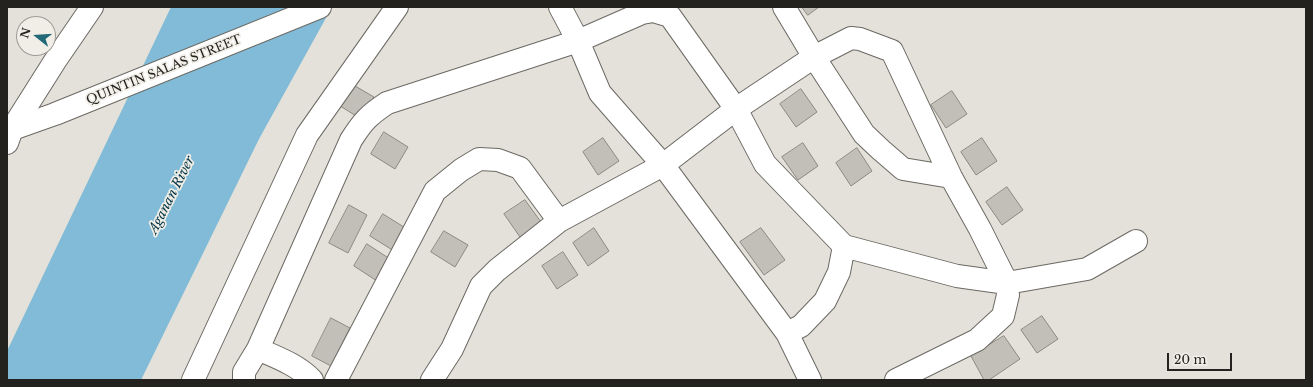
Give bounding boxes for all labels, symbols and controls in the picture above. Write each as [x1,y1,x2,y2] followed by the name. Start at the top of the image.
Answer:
[16,16,56,56] north arrow
[17,26,34,40] text: N
[84,32,244,108] street label: QUINTIN SALAS STREET
[146,154,198,236] water label: Aganan River
[1169,345,1234,371] scale bar
[1174,352,1206,367] text: 20 m

